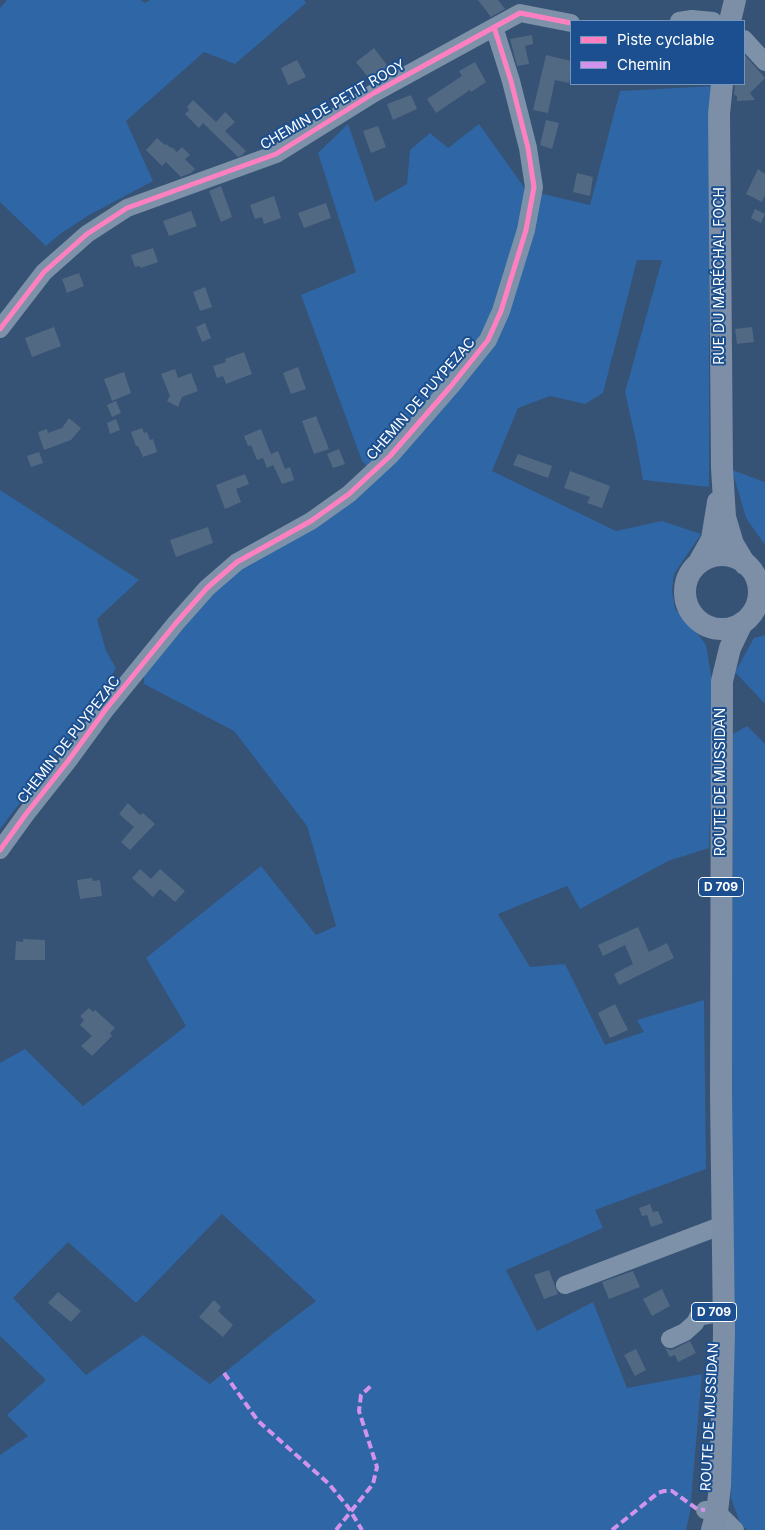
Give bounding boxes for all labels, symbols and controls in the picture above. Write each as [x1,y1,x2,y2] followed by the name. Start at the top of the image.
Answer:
[570,20,745,85] legend
[617,30,714,49] text: Piste cyclable
[617,55,671,74] text: Chemin
[257,56,409,154] street label: CHEMIN DE PETIT ROOY
[712,187,728,365] street label: RUE DU MARÉCHAL FOCH
[363,334,479,464] street label: CHEMIN DE PUYPEZAC
[14,673,124,807] street label: CHEMIN DE PUYPEZAC
[713,708,729,856] street label: ROUTE DE MUSSIDAN
[698,878,744,896] road number: D 709
[692,1302,736,1321] road number: D 709
[698,1342,722,1492] street label: ROUTE DE MUSSIDAN

